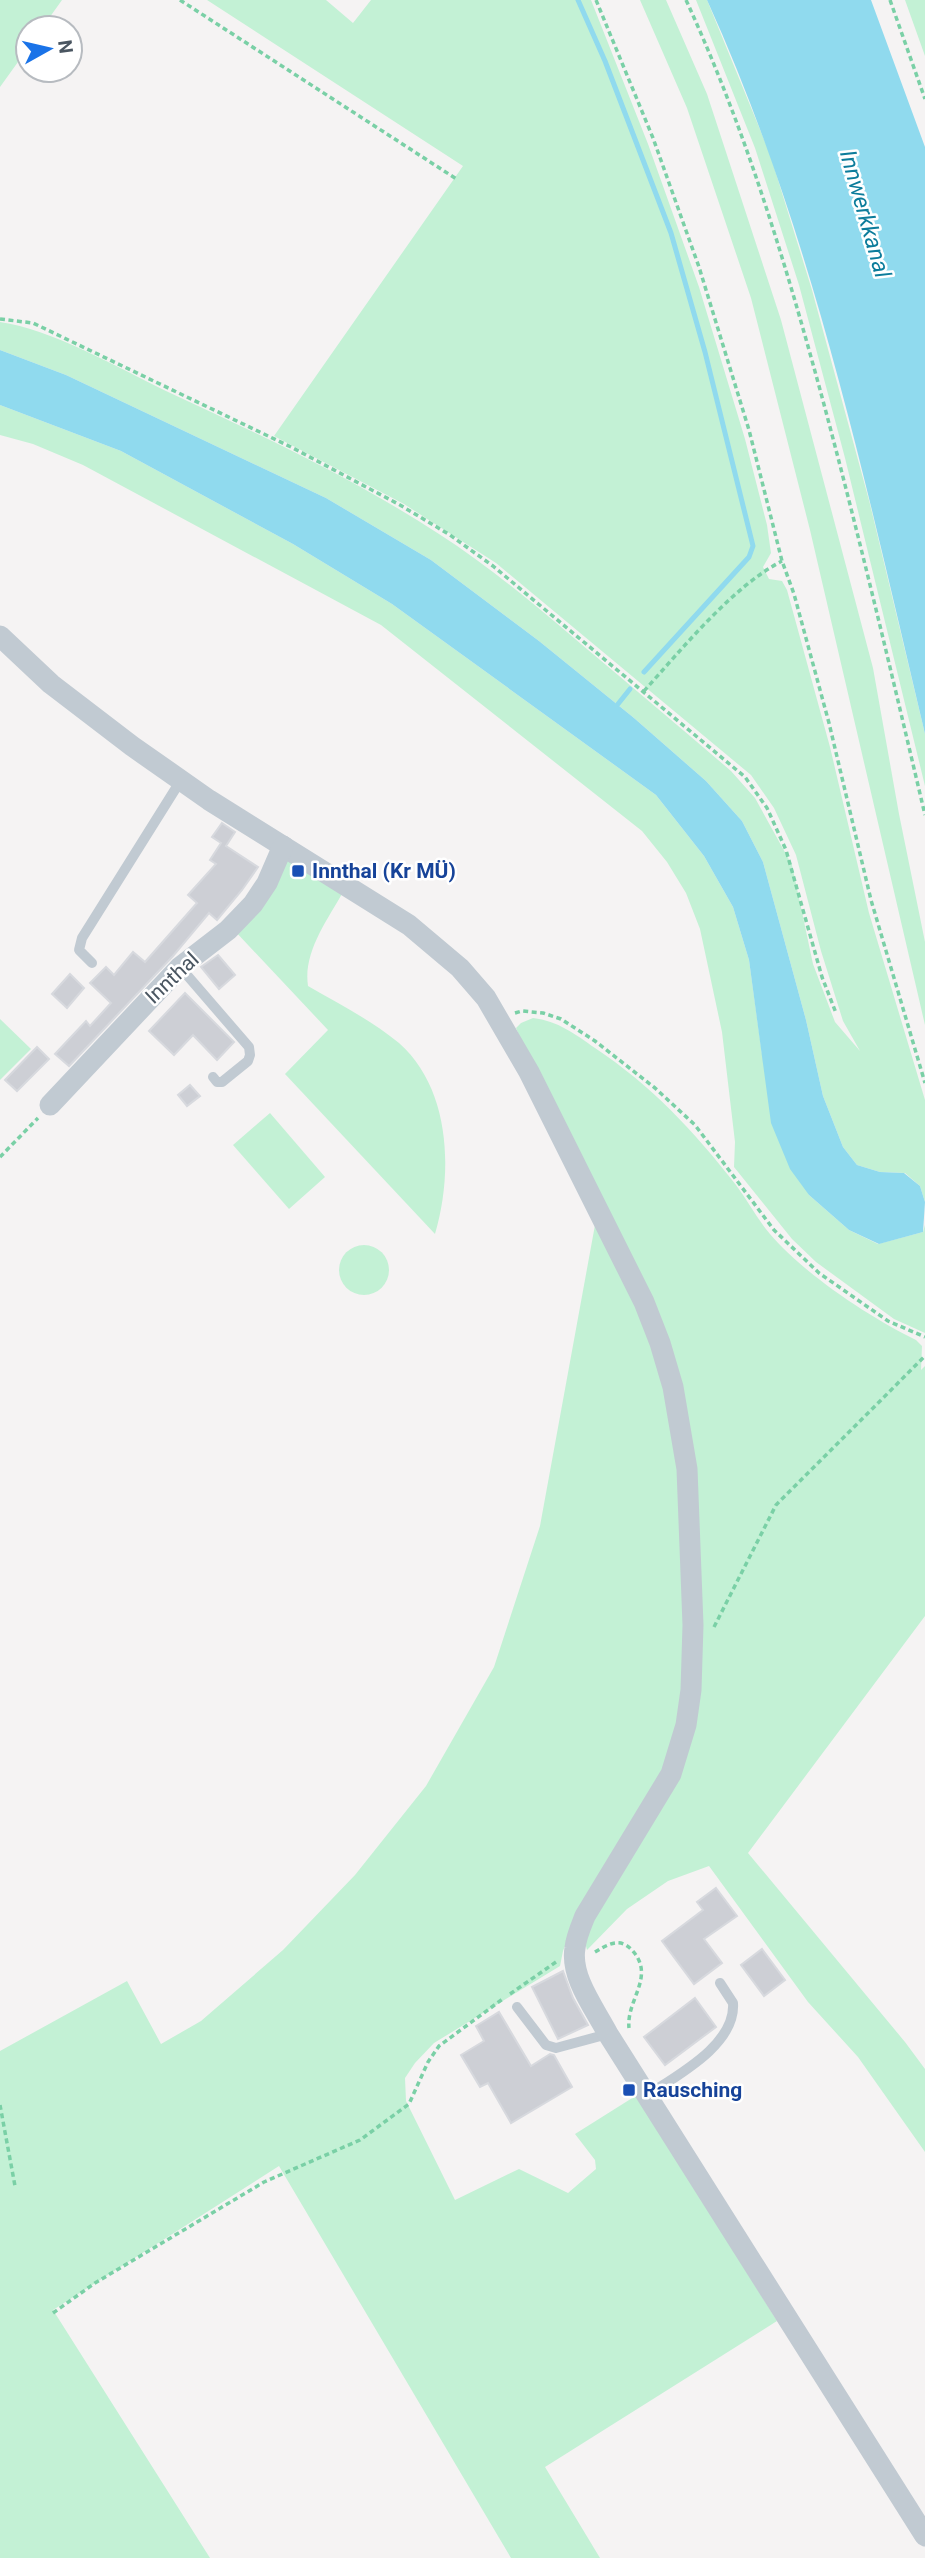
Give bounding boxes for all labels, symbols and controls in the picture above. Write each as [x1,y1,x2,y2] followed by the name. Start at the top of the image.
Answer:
[14,14,84,84] north arrow
[53,38,78,55] text: N
[834,147,896,281] water label: Innwerkkanal
[312,859,456,883] place label: Innthal (Kr MÜ)
[290,863,306,879] marker: Innthal (Kr MÜ)
[140,947,204,1009] street label: Innthal
[643,2078,742,2102] place label: Rausching
[621,2082,637,2098] marker: Rausching

